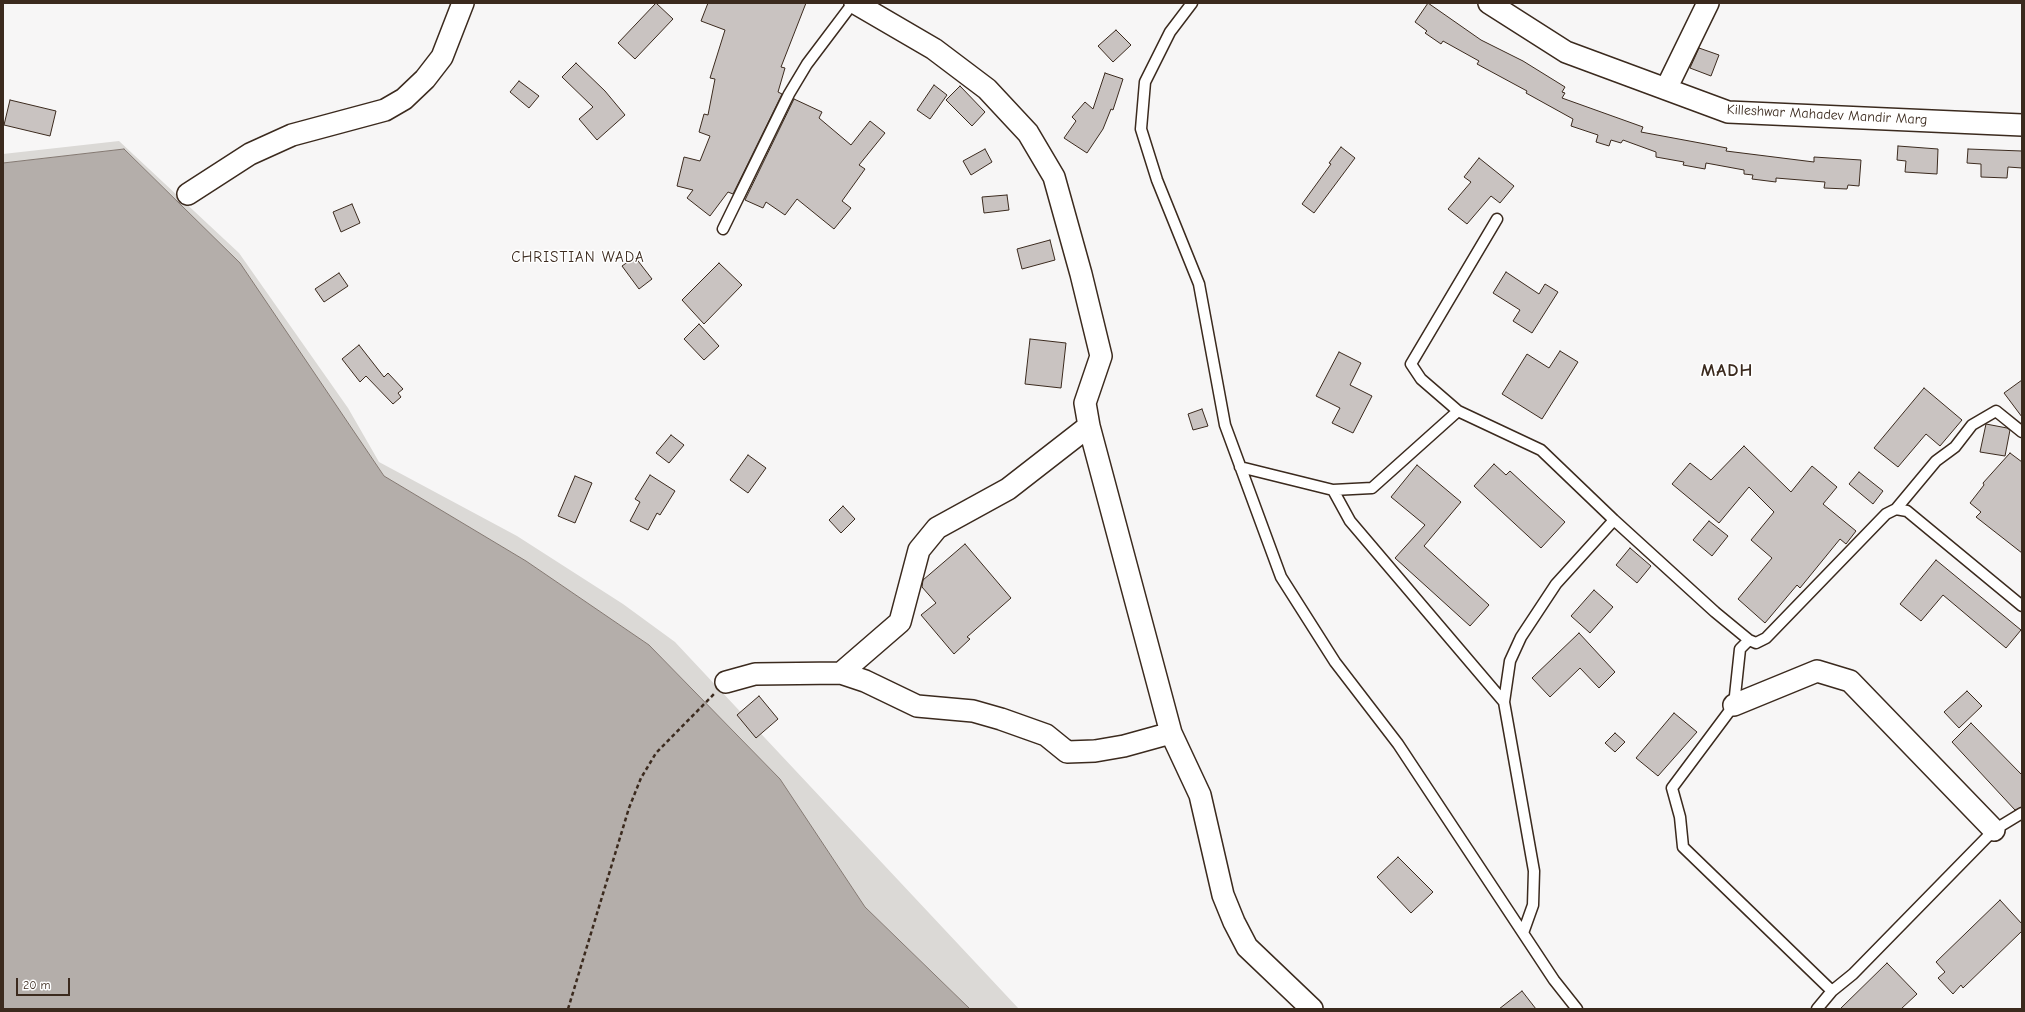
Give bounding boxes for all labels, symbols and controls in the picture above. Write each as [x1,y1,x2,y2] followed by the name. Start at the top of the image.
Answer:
[1726,101,1928,129] street label: Killeshwar Mahadev Mandir Marg
[511,249,645,267] district label: CHRISTIAN WADA
[1701,360,1753,382] district label: MADH
[18,970,72,996] scale bar
[23,978,51,992] text: 20 m

